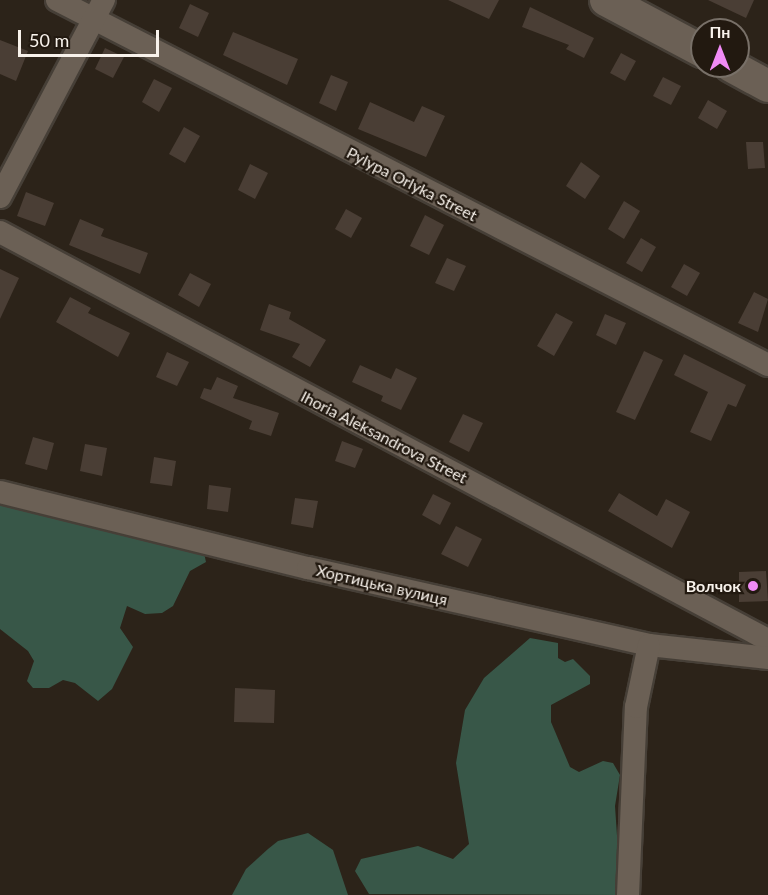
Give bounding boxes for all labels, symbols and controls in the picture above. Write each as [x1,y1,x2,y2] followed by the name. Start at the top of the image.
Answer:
[21,18,162,56] scale bar
[690,18,750,78] north arrow
[710,22,730,41] text: Пн
[29,29,69,51] text: 50 m
[344,143,480,225] street label: Pylypa Orlyka Street
[297,387,471,487] street label: Ihoria Aleksandrova Street
[315,561,449,609] street label: Хортицька вулиця
[686,576,741,596] place label: Волчок
[746,579,760,593] marker: Волчок

